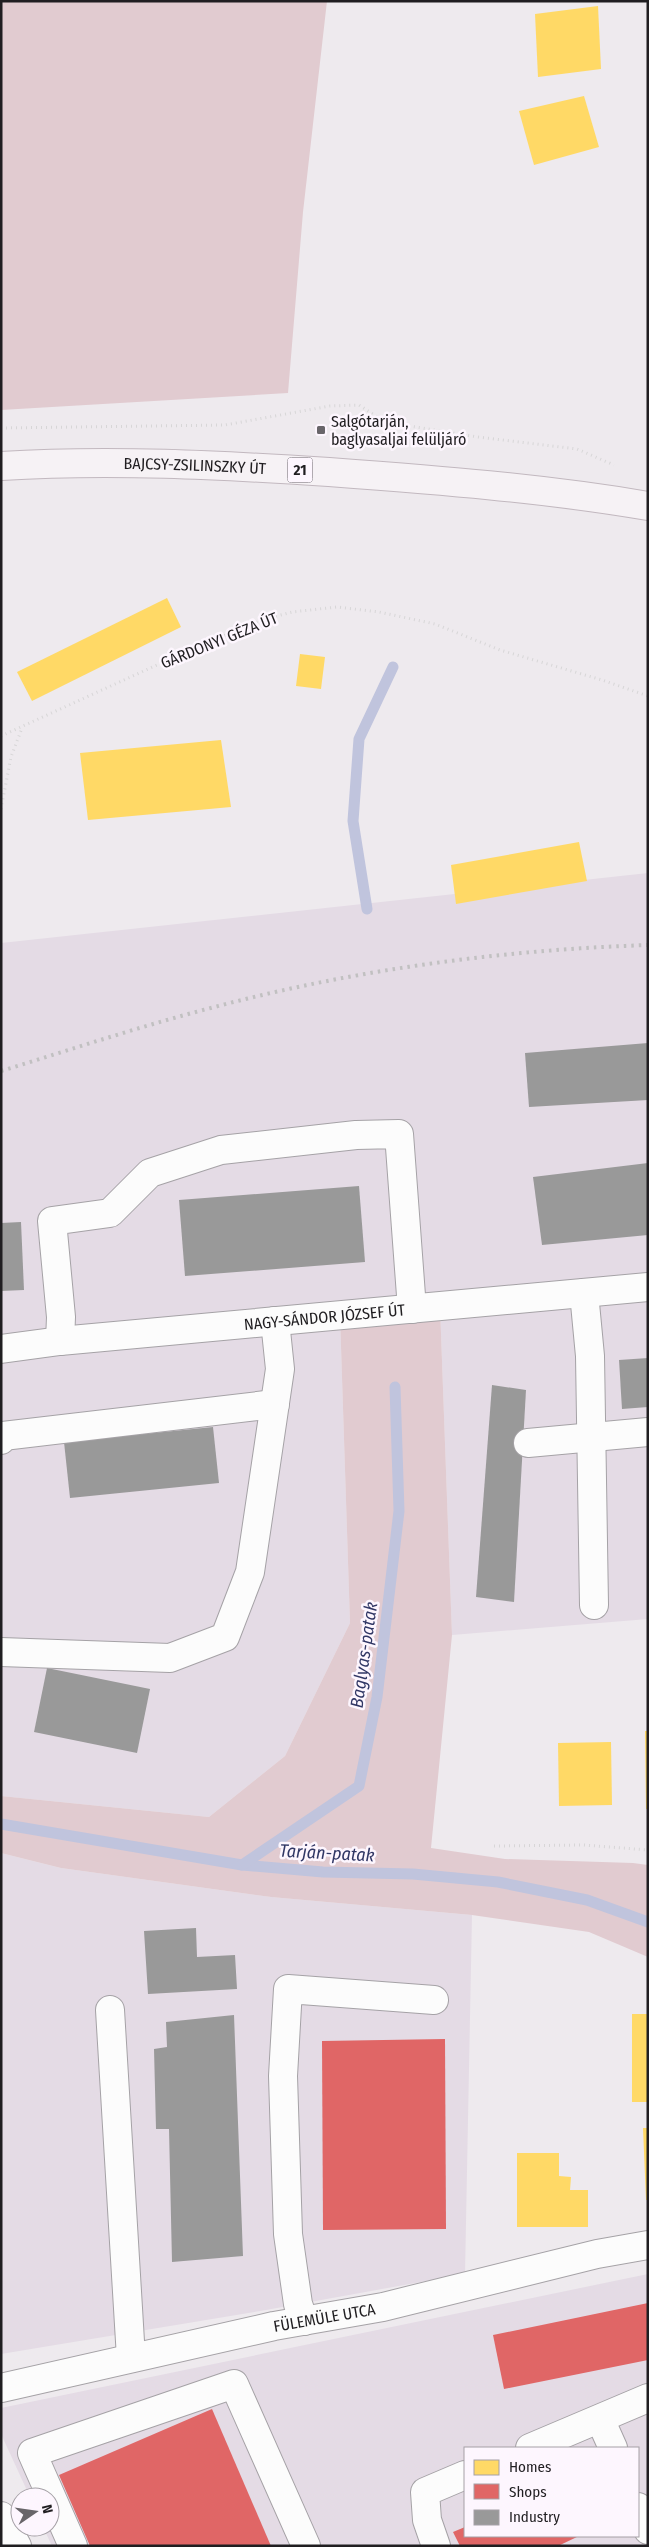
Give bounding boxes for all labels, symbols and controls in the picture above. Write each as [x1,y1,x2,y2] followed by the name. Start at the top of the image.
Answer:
[331,412,466,449] place label: Salgótarján, baglyasaljai felüljáró
[315,424,327,436] marker: Salgótarján, baglyasaljai felüljáró
[124,454,267,478] street label: BAJCSY-ZSILINSZKY ÚT
[288,458,312,482] road number: 21
[158,608,281,673] street label: GÁRDONYI GÉZA ÚT
[243,1300,406,1334] street label: NAGY-SÁNDOR JÓZSEF ÚT
[346,1600,382,1710] water label: Baglyas-patak
[279,1840,375,1866] water label: Tarján-patak
[272,2299,377,2336] street label: FÜLEMÜLE UTCA
[464,2447,639,2537] legend
[509,2458,551,2476] text: Homes
[509,2483,547,2501] text: Shops
[10,2487,60,2537] north arrow
[38,2503,56,2515] text: N
[509,2508,560,2526] text: Industry

